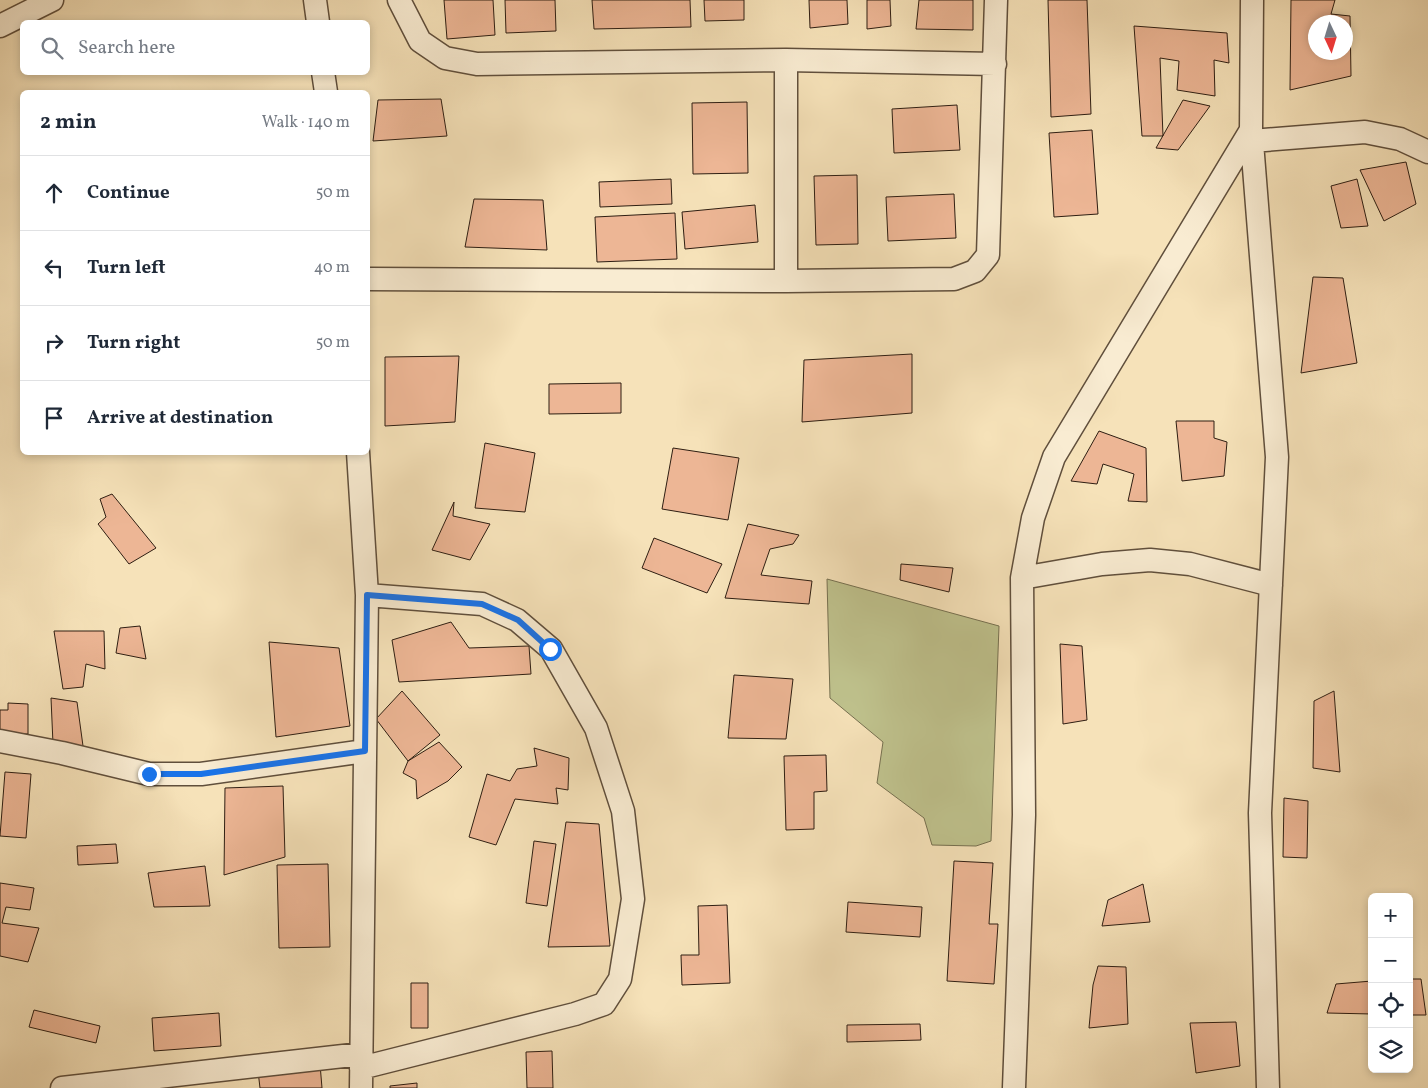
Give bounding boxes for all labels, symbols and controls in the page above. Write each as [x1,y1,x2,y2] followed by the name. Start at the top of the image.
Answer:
[1308,15,1353,60] north arrow
[20,20,370,75] search box
[38,34,66,62] icon: search
[78,35,175,61] text: Search here
[40,108,97,137] text: 2 min
[262,112,350,134] text: Walk · 140 m
[40,179,68,207] icon: ahead
[87,180,170,206] text: Continue
[316,182,350,204] text: 50 m
[40,254,68,282] icon: left
[87,255,166,281] text: Turn left
[314,257,350,279] text: 40 m
[40,329,68,357] icon: right
[87,330,180,356] text: Turn right
[316,332,350,354] text: 50 m
[40,404,68,432] icon: arrive
[87,405,273,431] text: Arrive at destination
[539,638,562,661] route start
[138,763,161,786] route end
[1368,893,1413,1073] map controls
[1368,893,1413,938] button: +
[1368,938,1413,983] button: −
[1368,983,1413,1028] button: locate
[1368,1028,1413,1073] button: layers

